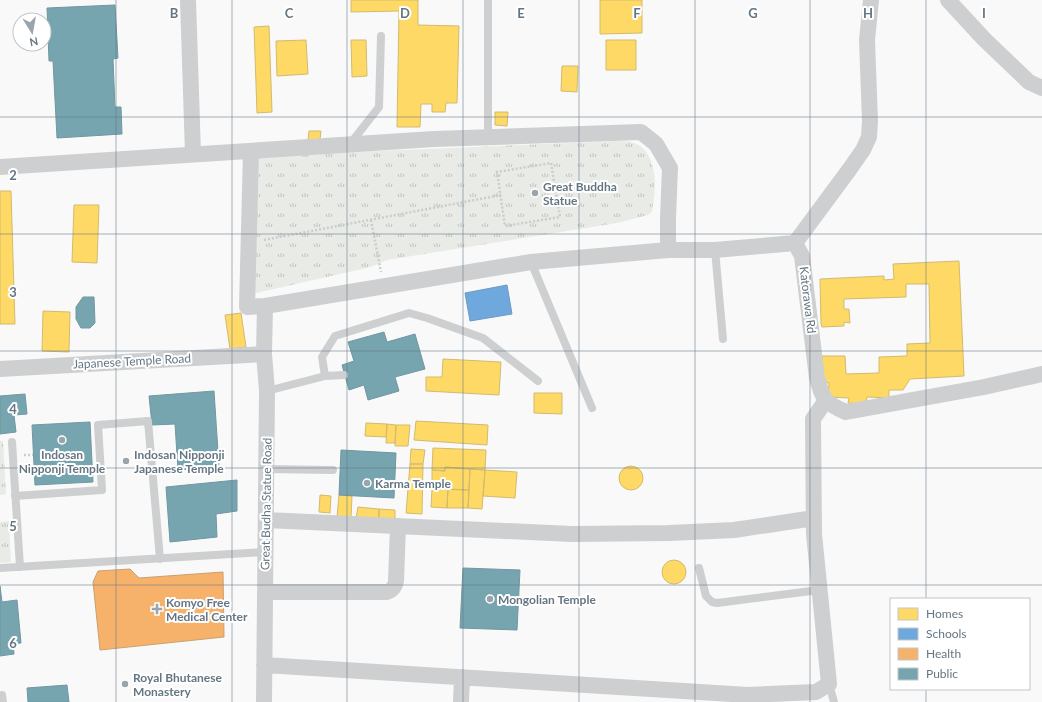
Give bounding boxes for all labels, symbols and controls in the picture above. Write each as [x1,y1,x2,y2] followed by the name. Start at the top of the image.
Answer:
[170,5,179,21] text: B
[285,5,294,21] text: C
[400,5,410,21] text: D
[517,5,525,21] text: E
[633,5,641,21] text: F
[748,5,758,21] text: G
[863,5,873,21] text: H
[982,5,986,21] text: I
[12,12,52,52] north arrow
[29,35,39,49] text: N
[9,167,17,183] text: 2
[543,179,617,208] place label: Great Buddha Statue
[530,188,540,198] marker: Great Buddha Statue
[796,266,820,334] street label: Katorawa Rd
[9,284,17,300] text: 3
[73,350,191,372] street label: Japanese Temple Road
[9,401,17,417] text: 4
[57,435,67,445] marker: Indosan Nipponji Temple
[257,438,275,570] street label: Great Budha Statue Road
[19,447,106,476] place label: Indosan Nipponji Temple
[134,447,225,476] place label: Indosan Nipponji Japanese Temple
[121,456,131,466] marker: Indosan Nipponji Japanese Temple
[375,476,451,491] place label: Karma Temple
[362,478,372,488] marker: Karma Temple
[9,518,17,534] text: 5
[498,592,596,607] place label: Mongolian Temple
[485,594,495,604] marker: Mongolian Temple
[166,595,248,624] place label: Komyo Free Medical Center
[890,598,1030,690] legend
[151,603,163,615] marker: Komyo Free Medical Center
[926,606,963,621] text: Homes
[926,626,967,641] text: Schools
[9,635,17,651] text: 6
[926,646,961,661] text: Health
[926,666,958,681] text: Public
[133,670,223,699] place label: Royal Bhutanese Monastery
[120,679,130,689] marker: Royal Bhutanese Monastery

